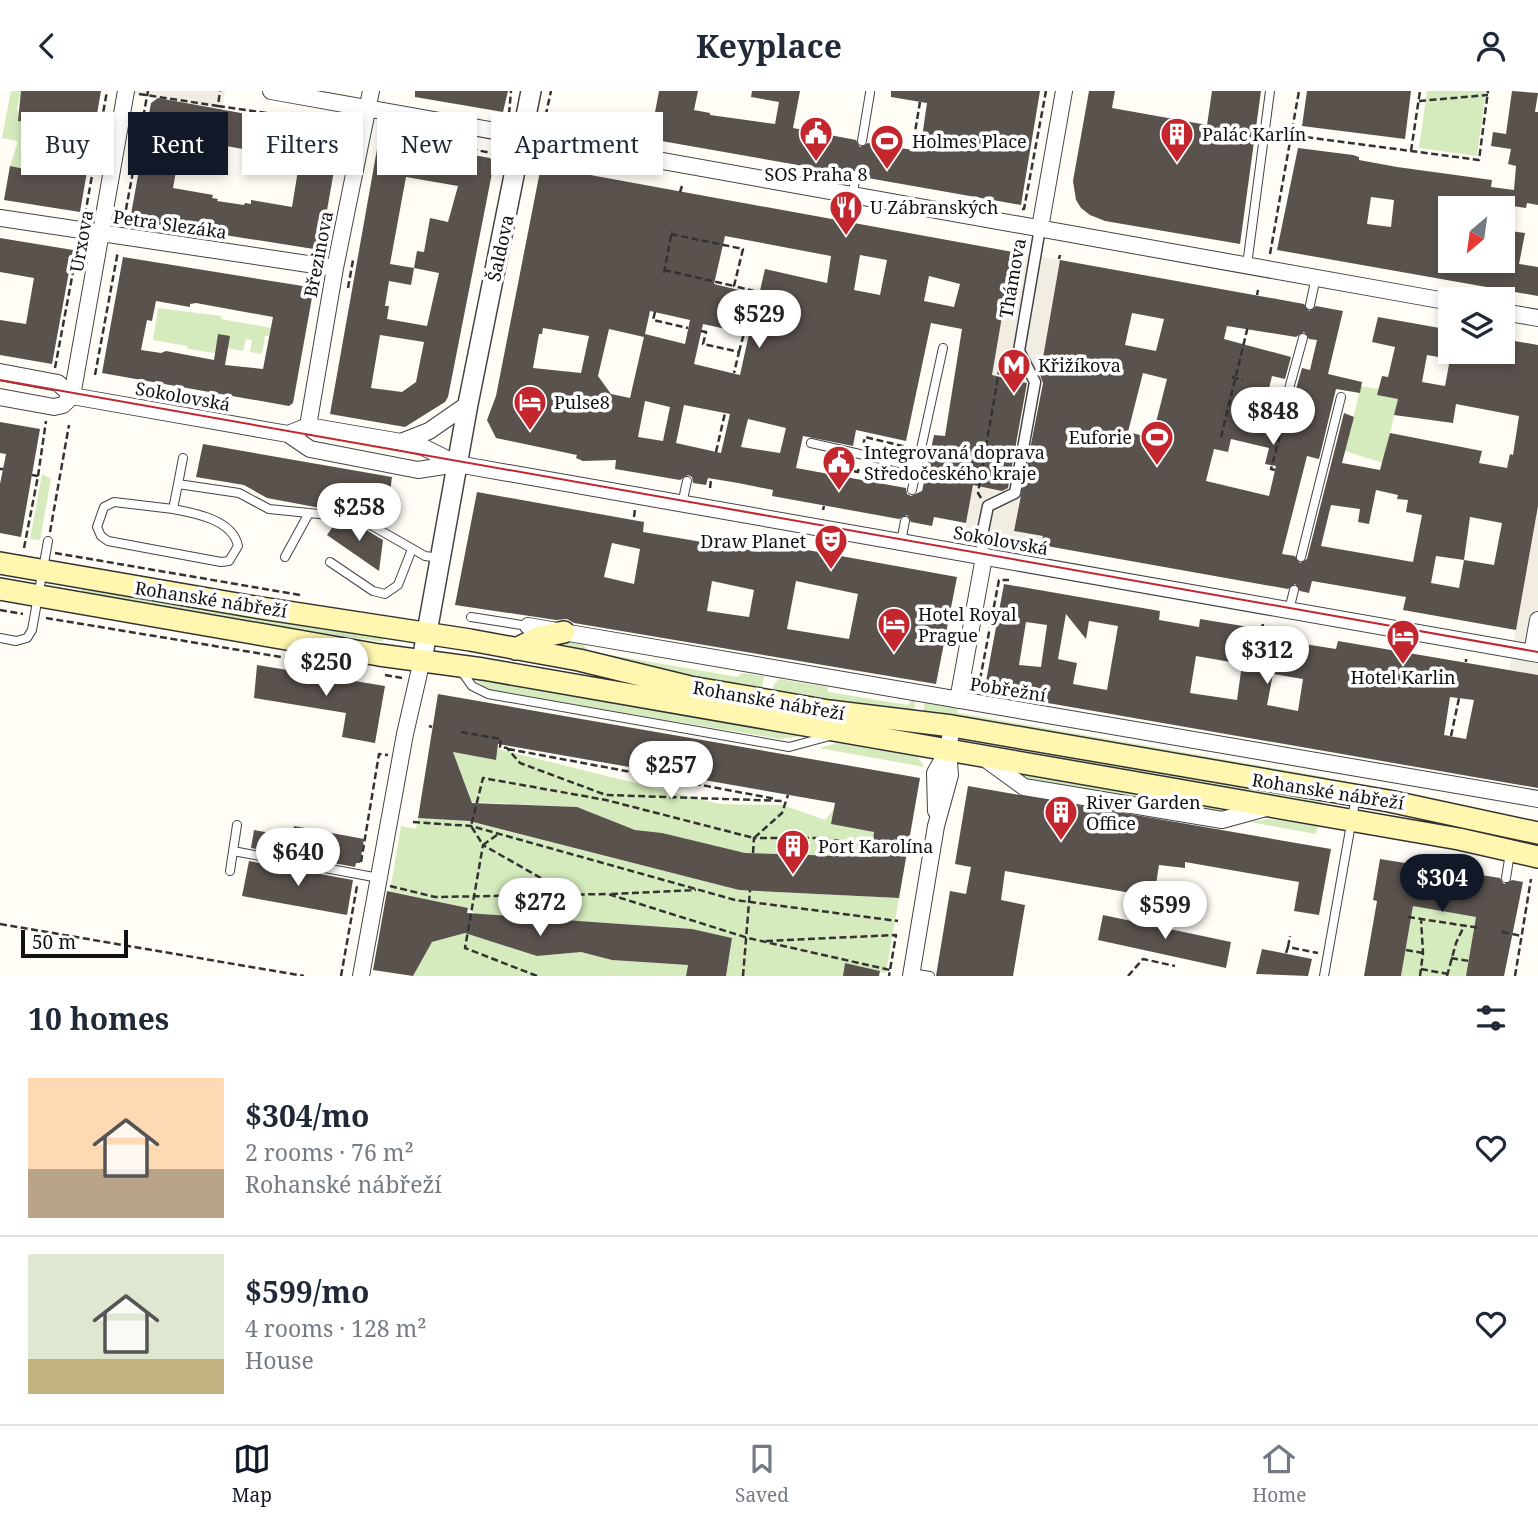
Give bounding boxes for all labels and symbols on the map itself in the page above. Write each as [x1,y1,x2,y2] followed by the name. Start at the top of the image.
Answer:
[797,114,835,163] public building icon: SOS Praha 8
[1158,115,1196,164] building icon: Palác Karlín
[868,122,906,171] sports icon: Holmes Place
[1202,122,1307,146] place label: Palác Karlín
[912,129,1027,153] place label: Holmes Place
[764,162,868,186] place label: SOS Praha 8
[827,188,865,237] restaurant icon: U Zábranských
[870,195,998,219] place label: U Zábranských
[1438,196,1516,273] north arrow
[111,204,229,244] street label: Petra Slezáka
[64,208,98,274] street label: Urxova
[298,209,338,299] street label: Březinova
[481,212,519,284] street label: Šaldova
[993,236,1031,320] street label: Thámova
[718,291,800,350] pin: $529
[995,346,1033,395] metro station icon: Křižíkova
[1038,353,1121,377] place label: Křižíkova
[134,376,232,416] street label: Sokolovská
[511,383,549,432] hotel icon: Pulse8
[1232,387,1314,447] pin: $848
[554,390,610,414] place label: Pulse8
[1138,418,1176,467] sports icon: Euforie
[1068,425,1132,449] place label: Euforie
[864,440,1045,485] place label: Integrovaná doprava Středočeského kraje
[820,443,858,492] public building icon: Integrovaná doprava Středočeského kraje
[318,483,400,543] pin: $258
[952,520,1050,560] street label: Sokolovská
[812,522,850,571] theatre icon: Draw Planet
[700,529,806,553] place label: Draw Planet
[133,575,289,623] street label: Rohanské nábřeží
[918,602,1017,647] place label: Hotel Royal Prague
[875,605,913,654] hotel icon: Hotel Royal Prague
[1384,617,1422,666] hotel icon: Hotel Karlin
[1226,627,1308,686] pin: $312
[285,639,367,698] pin: $250
[1350,665,1456,689] place label: Hotel Karlin
[968,671,1048,707] street label: Pobřežní
[691,675,847,725] street label: Rohanské nábřeží
[630,741,712,801] pin: $257
[1250,767,1406,815] street label: Rohanské nábřeží
[1086,790,1201,835] place label: River Garden Office
[1042,793,1080,842] building icon: River Garden Office
[774,827,812,876] building icon: Port Karolína
[257,829,339,888] pin: $640
[818,834,933,858] place label: Port Karolína
[1401,855,1483,914] pin: $304
[499,879,581,938] pin: $272
[1124,881,1206,941] pin: $599
[21,927,128,959] scale bar

